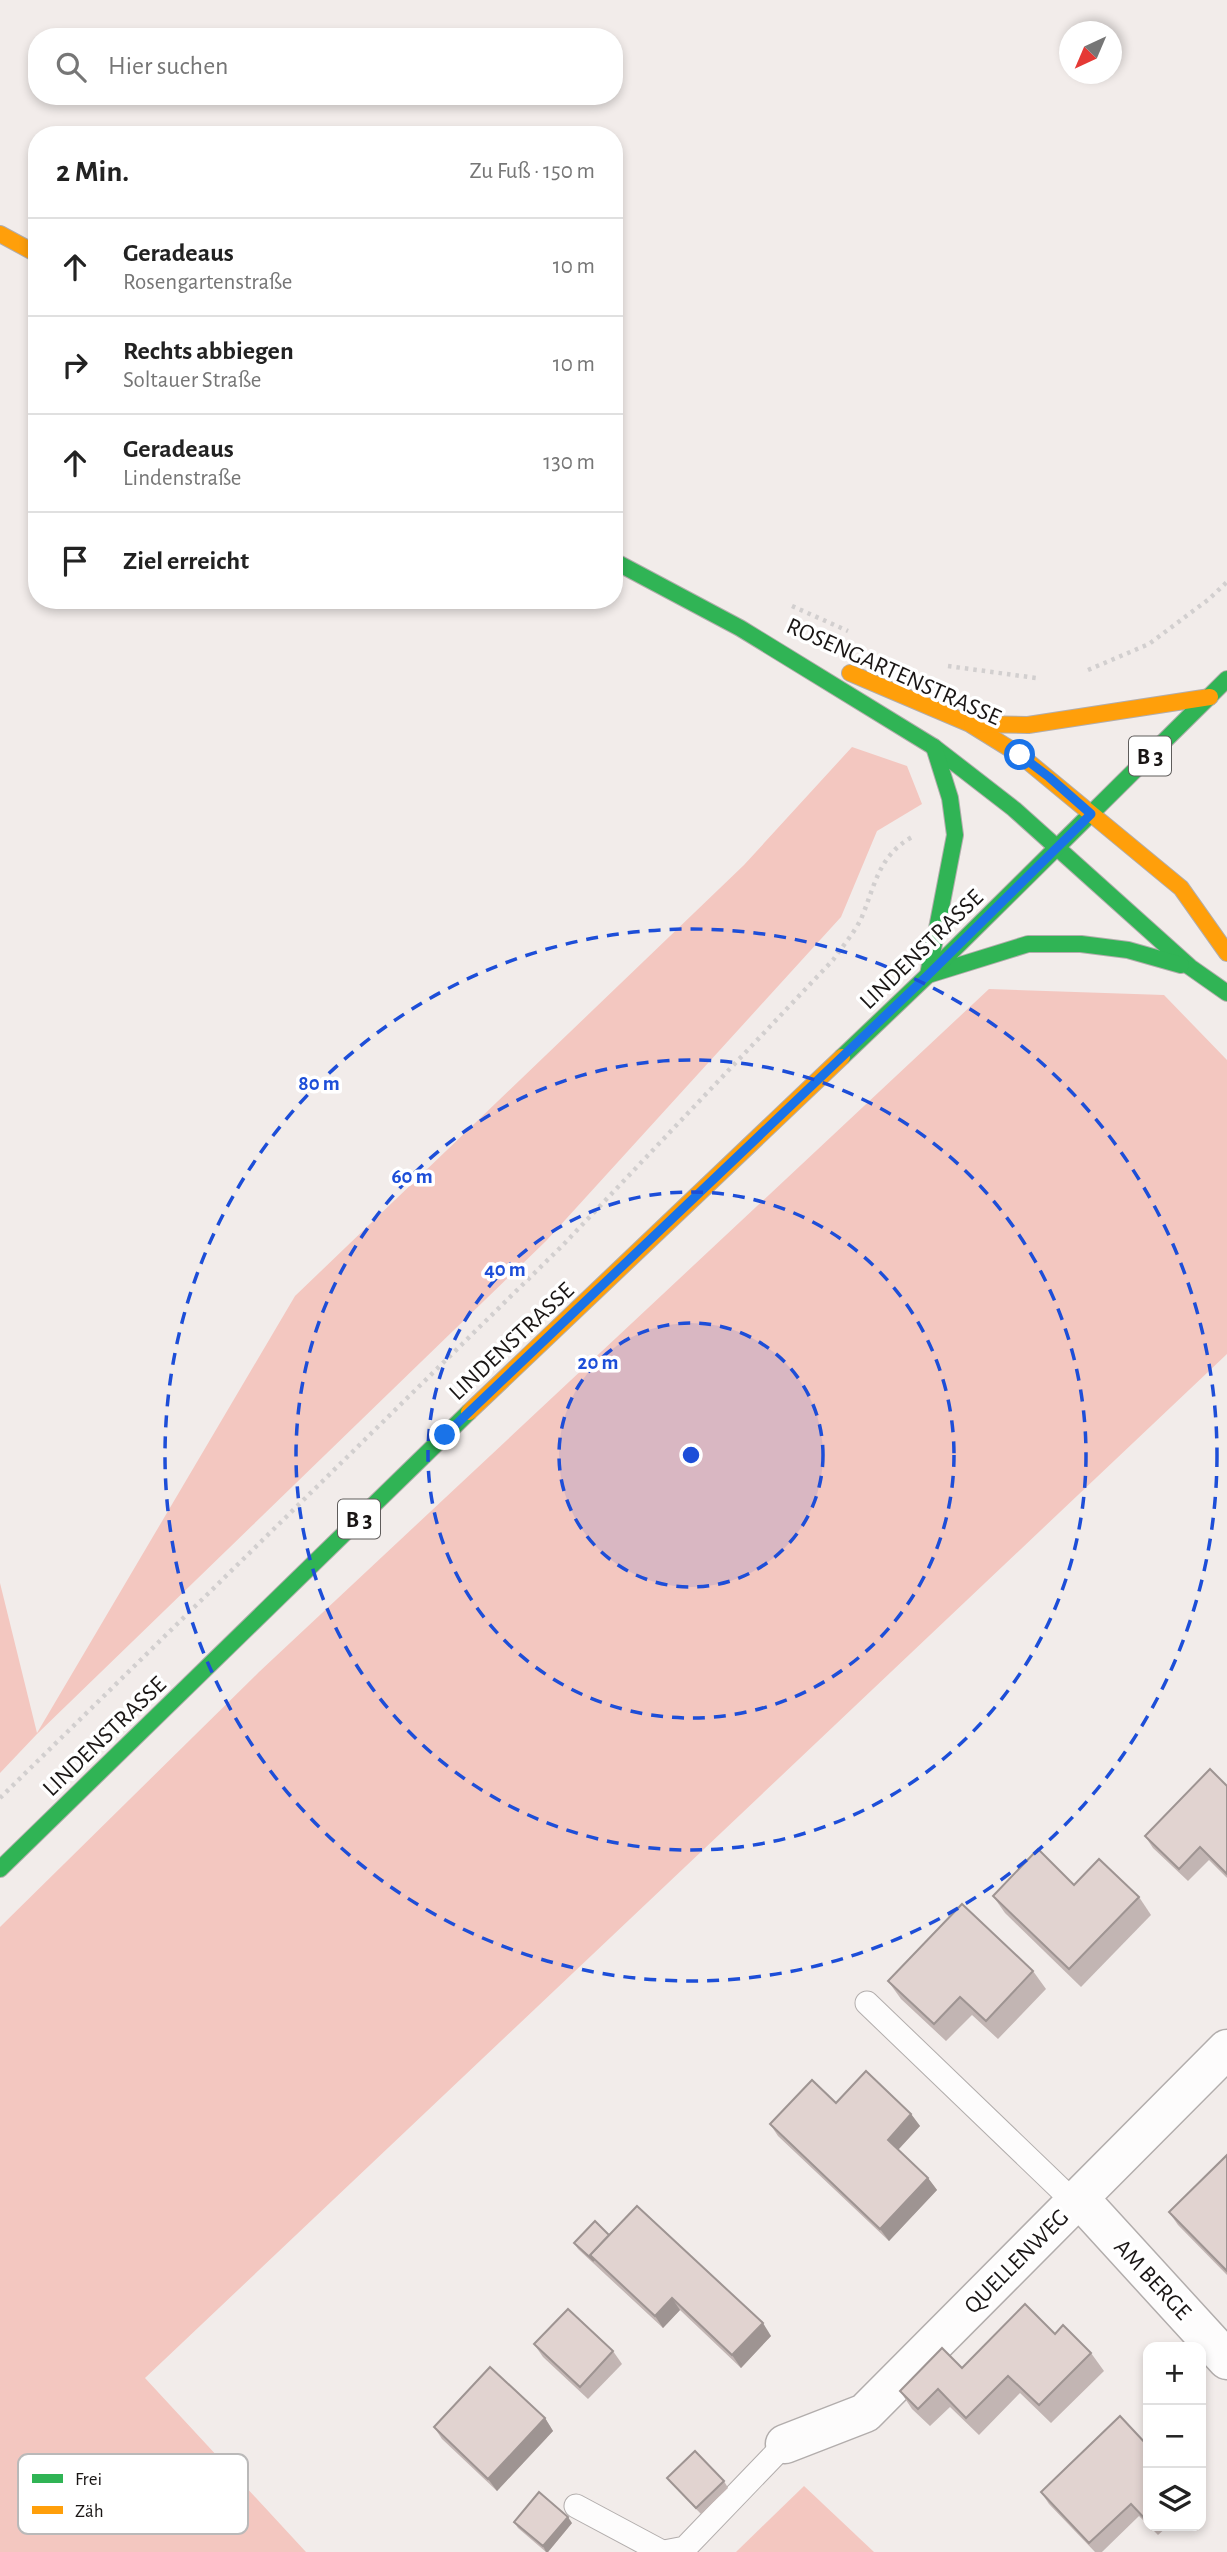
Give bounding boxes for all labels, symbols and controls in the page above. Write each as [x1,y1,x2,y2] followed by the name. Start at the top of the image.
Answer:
[1059,21,1122,84] north arrow
[28,28,623,105] search box
[52,48,90,86] icon: search
[108,53,229,79] text: Hier suchen
[56,157,129,187] text: 2 Min.
[470,160,595,183] text: Zu Fuß · 150 m
[123,240,234,266] text: Geradeaus
[56,248,94,286] icon: ahead
[553,255,595,278] text: 10 m
[123,271,292,294] text: Rosengartenstraße
[123,338,294,364] text: Rechts abbiegen
[56,346,94,384] icon: right
[553,353,595,376] text: 10 m
[123,369,261,392] text: Soltauer Straße
[123,436,234,462] text: Geradeaus
[56,444,94,482] icon: ahead
[543,451,595,474] text: 130 m
[123,467,241,490] text: Lindenstraße
[56,542,94,580] icon: arrive
[123,548,249,574] text: Ziel erreicht
[783,614,1005,730] street label: ROSENGARTENSTRASSE
[1129,736,1171,776] road number: B 3
[1004,739,1035,770] route start
[856,885,988,1014] street label: LINDENSTRASSE
[298,1073,340,1094] text: 80 m
[391,1166,433,1187] text: 60 m
[484,1259,526,1280] text: 40 m
[445,1278,579,1405] street label: LINDENSTRASSE
[578,1352,618,1373] text: 20 m
[429,1419,460,1450] route end
[679,1443,703,1467] centre of rings
[338,1500,380,1538] road number: B 3
[39,1672,171,1801] street label: LINDENSTRASSE
[960,2205,1073,2318] street label: QUELLENWEG
[1109,2235,1196,2325] street label: AM BERGE
[1143,2342,1206,2531] map controls
[1143,2342,1206,2405] button: +
[1143,2405,1206,2468] button: −
[18,2454,248,2534] legend
[1143,2468,1206,2531] button: layers
[75,2470,102,2489] text: Frei
[75,2502,104,2521] text: Zäh

